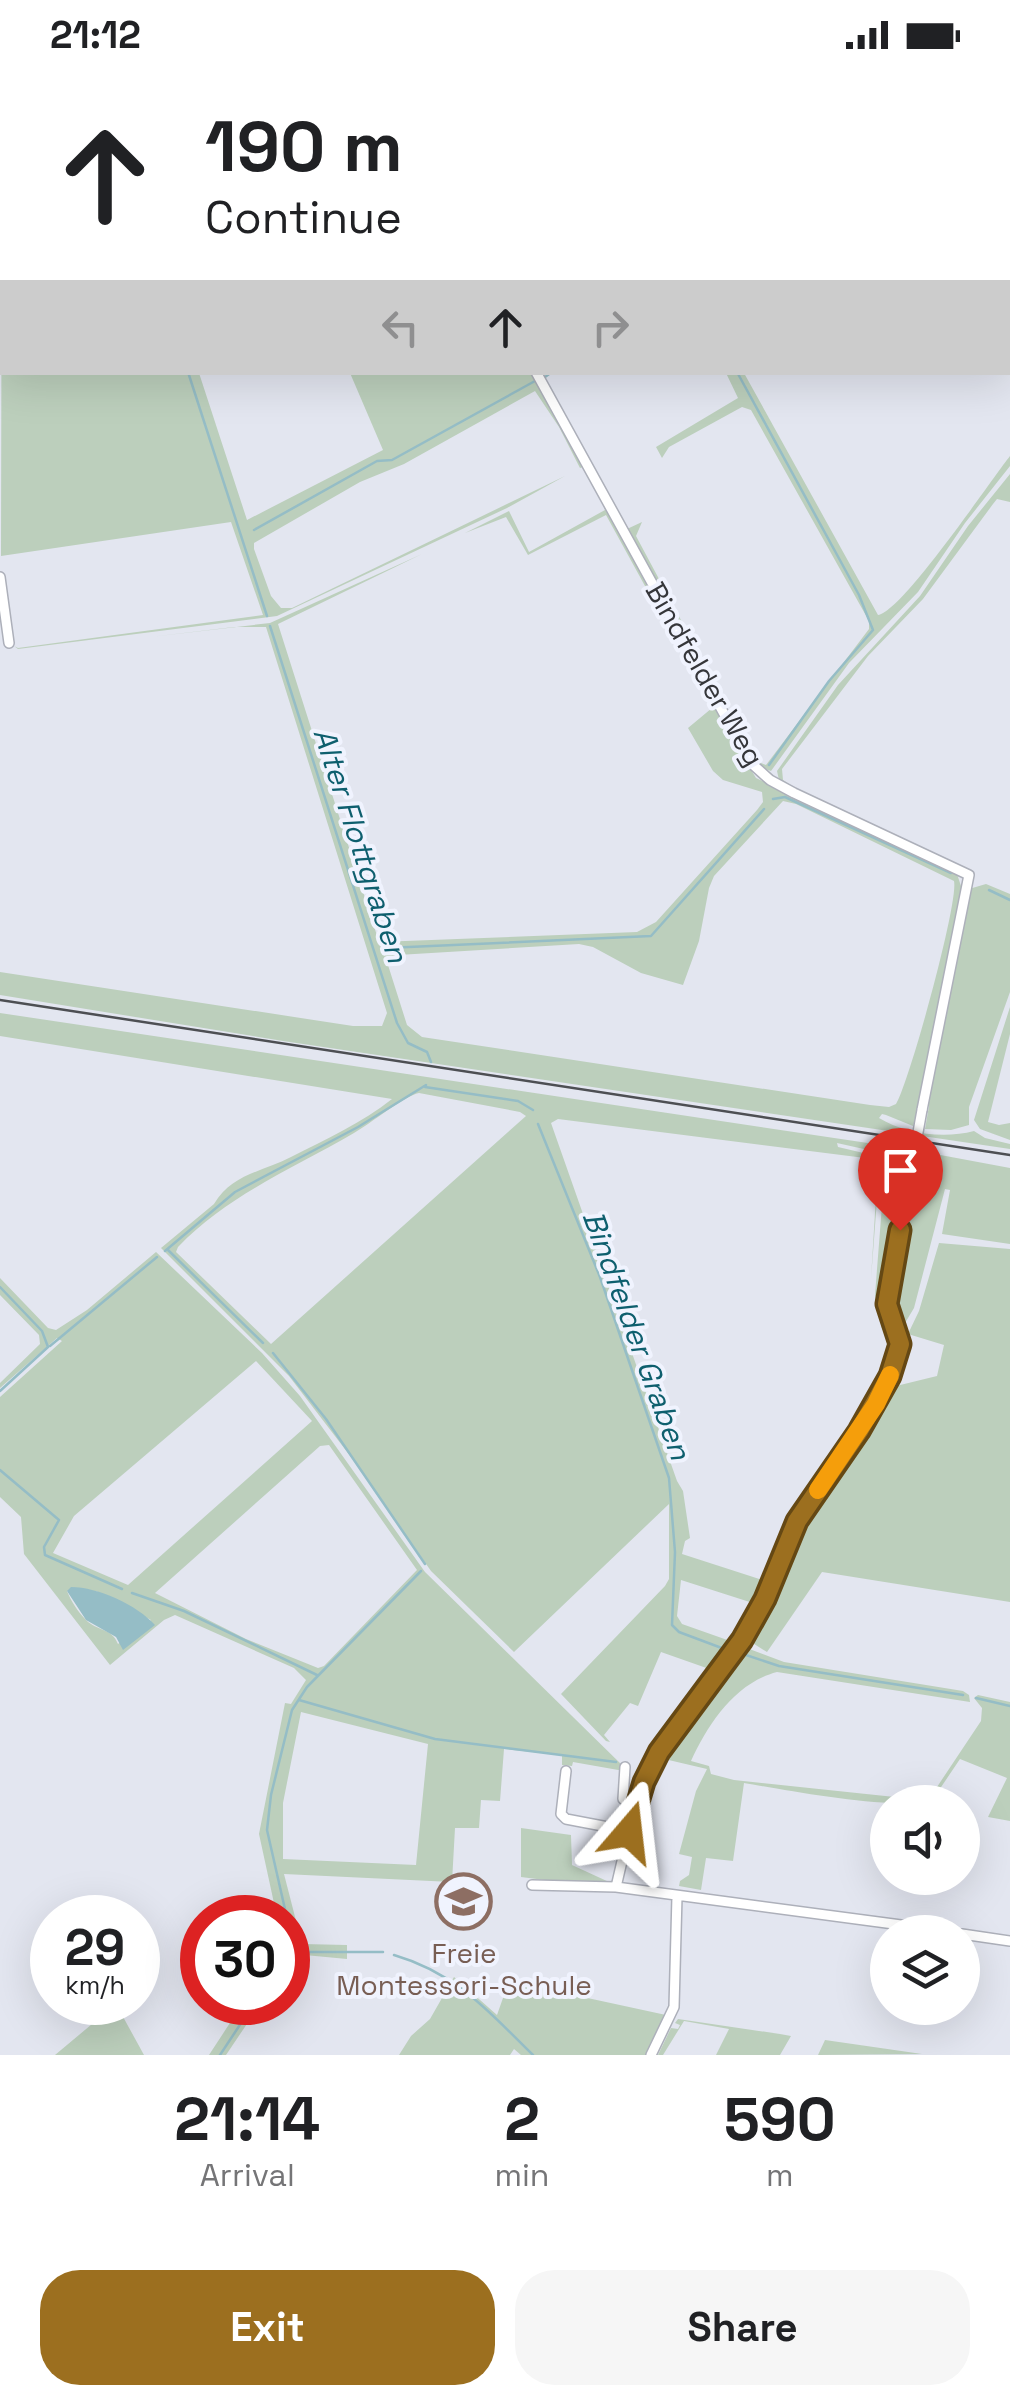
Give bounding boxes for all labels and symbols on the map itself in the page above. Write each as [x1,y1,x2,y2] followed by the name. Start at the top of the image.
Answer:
[638,576,772,772] street label: Bindfelder Weg
[305,723,418,968] water label: Alter Flottgraben
[858,1128,943,1231] pin
[574,1205,700,1465] water label: Bindfelder Graben
[577,1780,681,1884] position arrow
[434,1872,494,1932] school or university icon: Freie Montessori-Schule
[180,1895,310,2025] speed limit sign: 30
[336,1935,592,2003] place label: Freie Montessori-Schule

